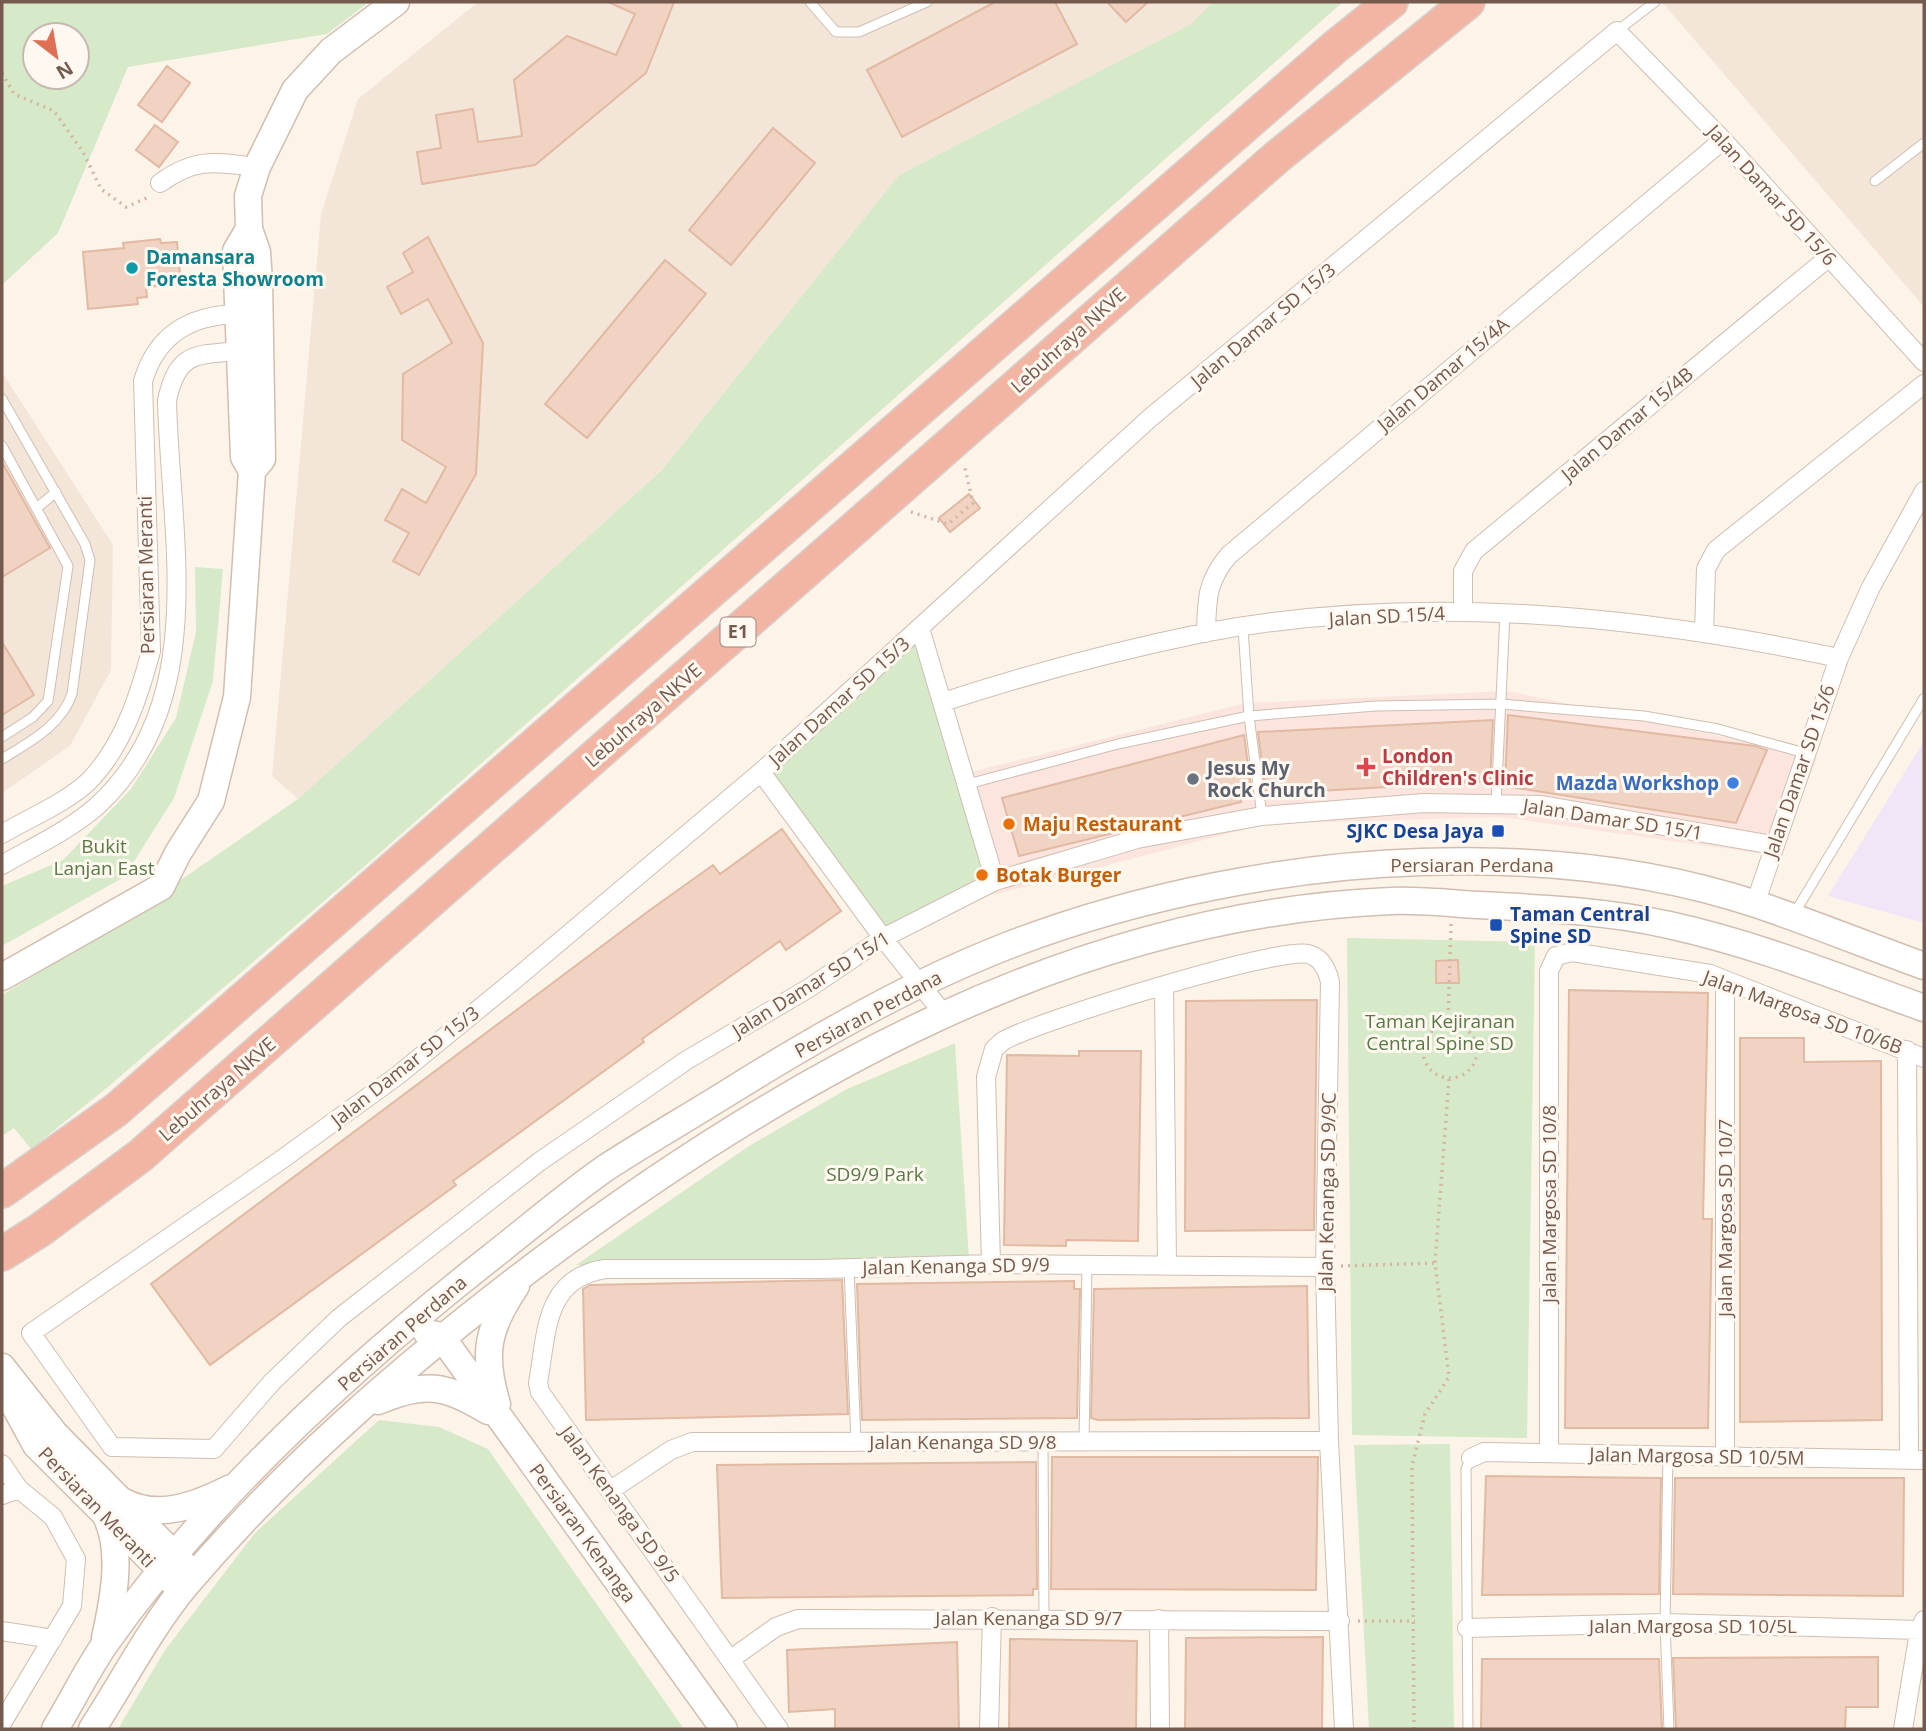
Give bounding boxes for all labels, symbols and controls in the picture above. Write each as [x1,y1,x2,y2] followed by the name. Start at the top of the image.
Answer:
[21,21,91,91] north arrow
[51,55,78,86] text: N
[1700,117,1842,271] street label: Jalan Damar SD 15/6
[146,244,324,292] place label: Damansara Foresta Showroom
[1184,257,1341,395] street label: Jalan Damar SD 15/3
[124,260,140,276] marker: Damansara Foresta Showroom
[1005,281,1131,399] street label: Lebuhraya NKVE
[1370,311,1514,438] street label: Jalan Damar 15/4A
[1554,361,1698,488] street label: Jalan Damar 15/4B
[132,496,160,654] street label: Persiaran Meranti
[1326,600,1446,632] street label: Jalan SD 15/4
[720,618,756,646] road number: E1
[761,631,915,773] street label: Jalan Damar SD 15/3
[579,657,707,773] street label: Lebuhraya NKVE
[1757,681,1841,863] street label: Jalan Damar SD 15/6
[1382,743,1534,791] place label: London Children's Clinic
[1205,755,1326,803] place label: Jesus My Rock Church
[1356,757,1376,777] marker: London Children's Clinic
[1556,770,1719,796] place label: Mazda Workshop
[1185,771,1201,787] marker: Jesus My Rock Church
[1725,775,1741,791] marker: Mazda Workshop
[1519,792,1705,846] street label: Jalan Damar SD 15/1
[1023,811,1182,837] place label: Maju Restaurant
[1001,816,1017,832] marker: Maju Restaurant
[1346,818,1484,844] place label: SJKC Desa Jaya
[1490,823,1506,839] marker: SJKC Desa Jaya
[53,833,155,881] park label: Bukit Lanjan East
[1390,852,1554,878] street label: Persiaran Perdana
[996,862,1122,888] place label: Botak Burger
[974,867,990,883] marker: Botak Burger
[1510,901,1650,949] place label: Taman Central Spine SD
[1488,917,1504,933] marker: Taman Central Spine SD
[725,925,895,1044] street label: Jalan Damar SD 15/1
[1698,963,1906,1060] street label: Jalan Margosa SD 10/6B
[790,964,946,1064] street label: Persiaran Perdana
[324,1000,485,1133] street label: Jalan Damar SD 15/3
[1365,1008,1515,1056] park label: Taman Kejiranan Central Spine SD
[153,1031,281,1147] street label: Lebuhraya NKVE
[1312,1092,1342,1294] street label: Jalan Kenanga SD 9/9C
[1536,1105,1562,1305] street label: Jalan Margosa SD 10/8
[1712,1119,1738,1319] street label: Jalan Margosa SD 10/7
[826,1161,924,1187] park label: SD9/9 Park
[860,1251,1050,1281] street label: Jalan Kenanga SD 9/9
[332,1270,472,1396] street label: Persiaran Perdana
[553,1419,686,1587] street label: Jalan Kenanga SD 9/5
[867,1429,1057,1455] street label: Jalan Kenanga SD 9/8
[33,1441,161,1573] street label: Persiaran Meranti
[1587,1441,1805,1471] street label: Jalan Margosa SD 10/5M
[524,1458,642,1608] street label: Persiaran Kenanga
[933,1605,1123,1631] street label: Jalan Kenanga SD 9/7
[1587,1613,1797,1639] street label: Jalan Margosa SD 10/5L

